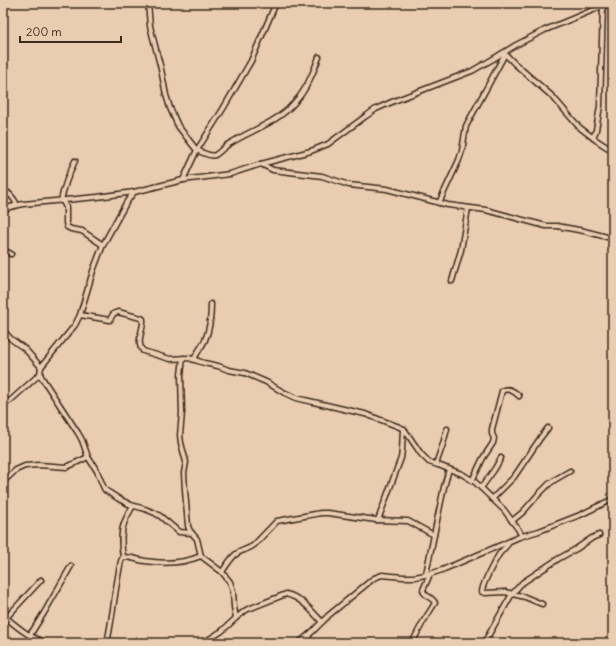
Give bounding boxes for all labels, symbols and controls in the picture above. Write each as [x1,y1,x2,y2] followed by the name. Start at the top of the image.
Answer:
[20,18,121,44] scale bar
[26,24,62,39] text: 200 m

